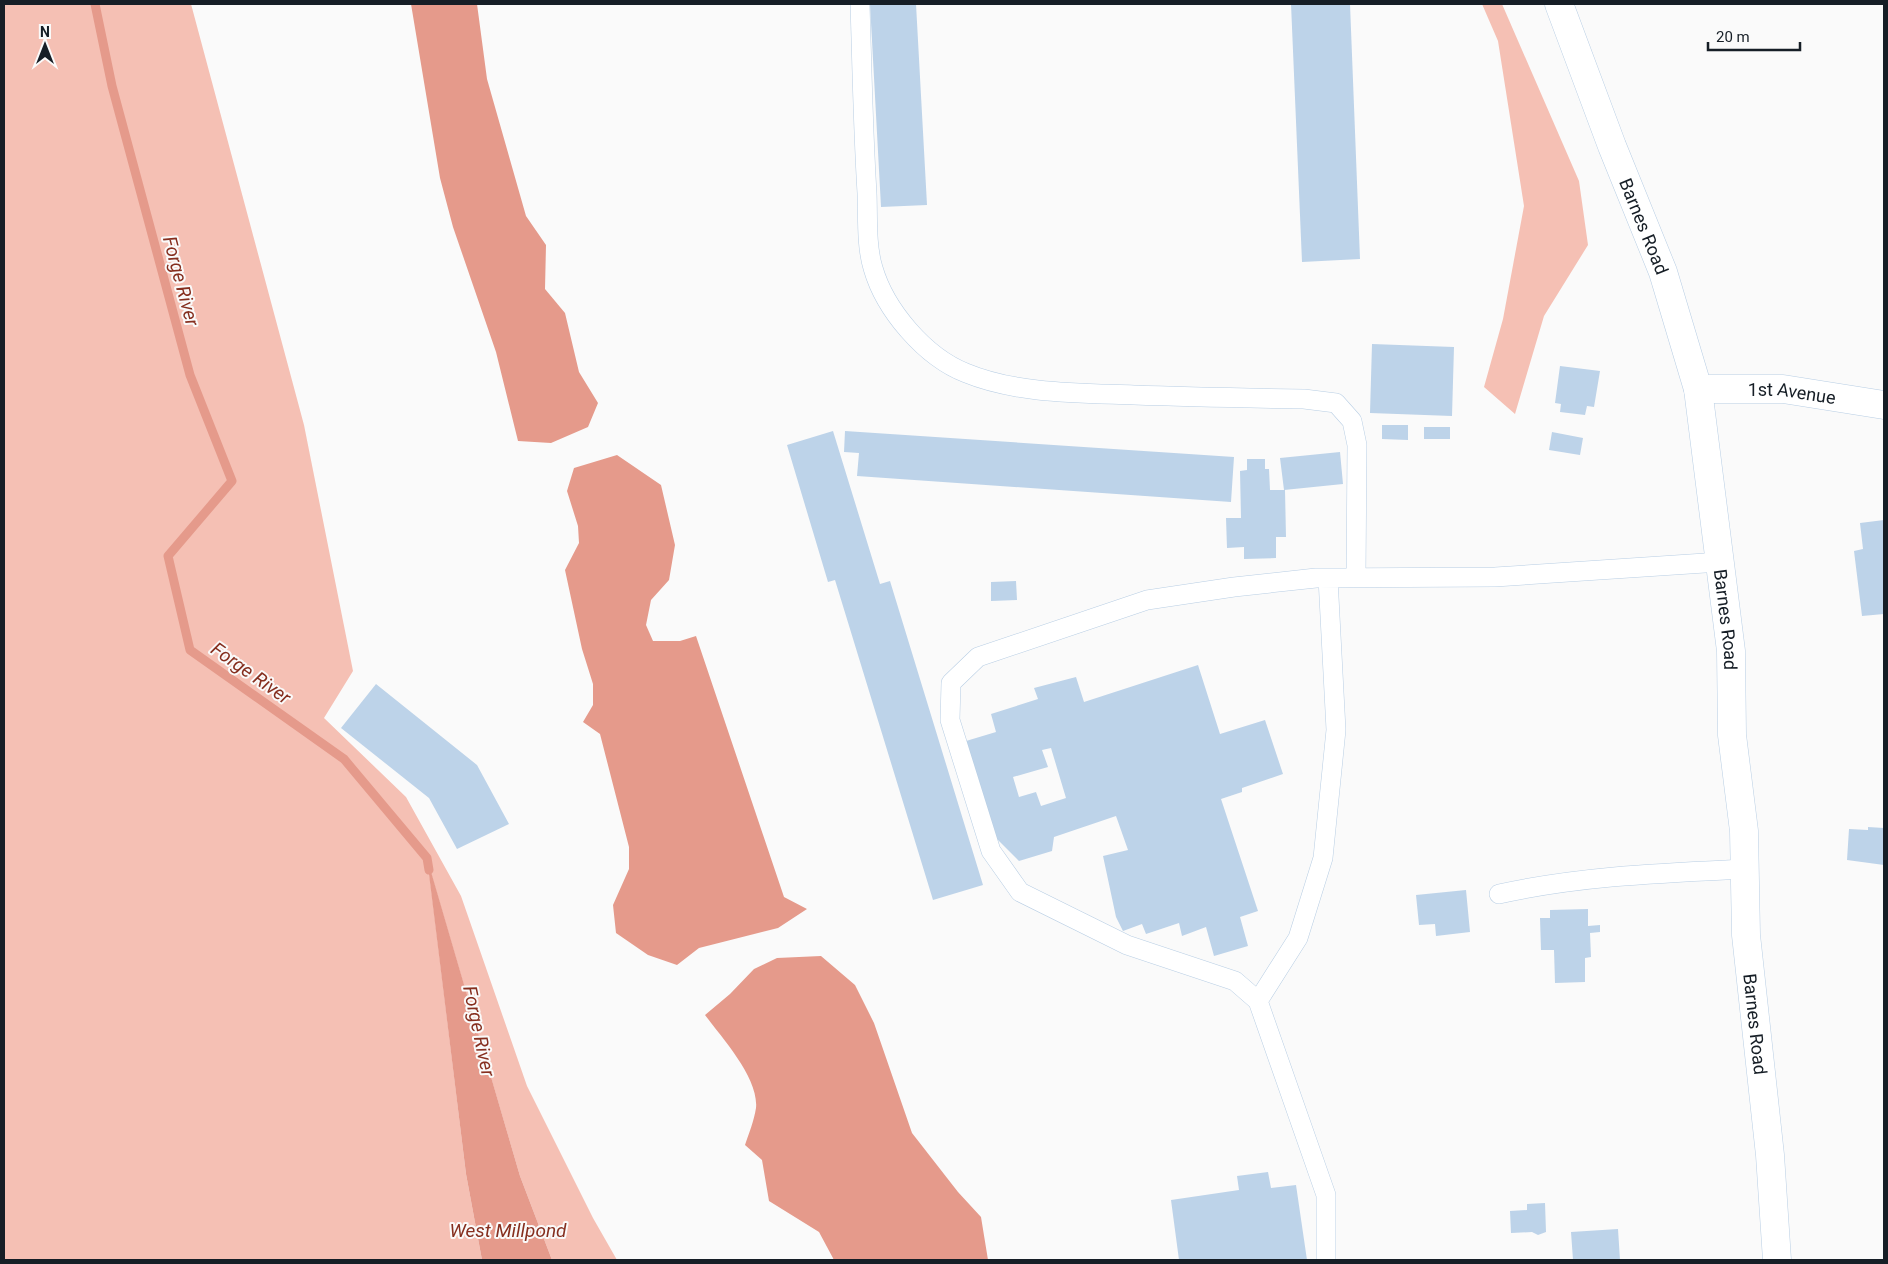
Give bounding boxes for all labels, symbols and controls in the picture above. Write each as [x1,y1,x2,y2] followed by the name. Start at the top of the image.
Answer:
[20,20,70,70] north arrow
[1708,20,1800,52] scale bar
[40,24,50,40] text: N
[1716,28,1750,46] text: 20 m
[1616,175,1673,277] street label: Barnes Road
[158,234,204,329] water label: Forge River
[1748,378,1837,408] street label: 1st Avenue
[1710,568,1742,670] street label: Barnes Road
[207,637,296,709] water label: Forge River
[1740,972,1772,1076] street label: Barnes Road
[458,984,500,1079] water label: Forge River
[450,1219,567,1242] water label: West Millpond

